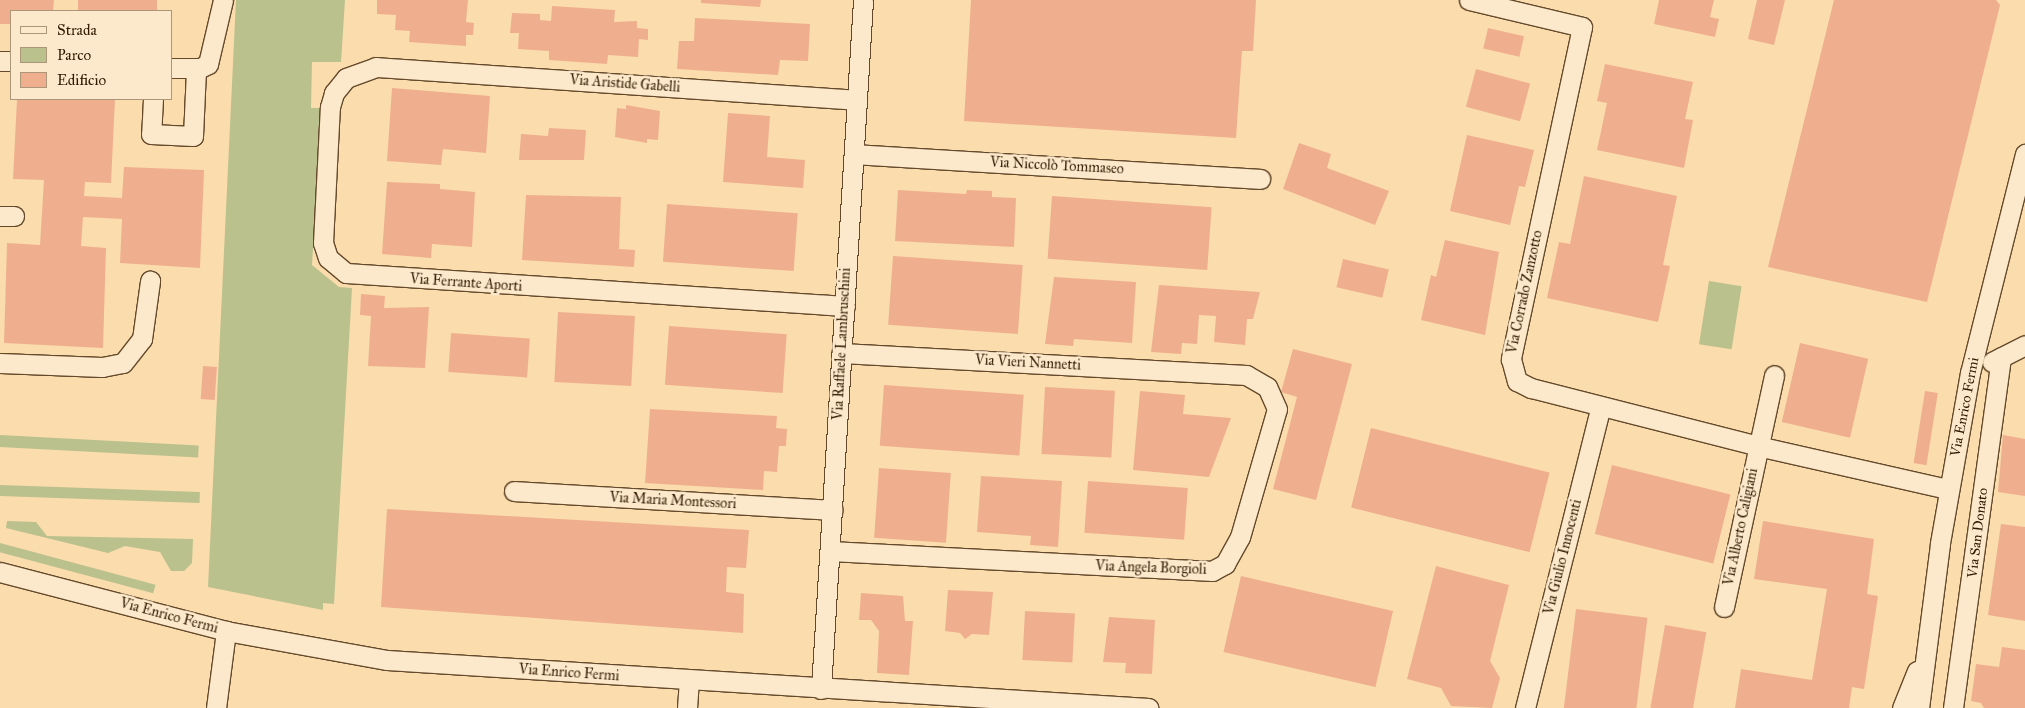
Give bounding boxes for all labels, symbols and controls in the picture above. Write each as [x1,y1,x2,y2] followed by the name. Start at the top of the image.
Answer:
[10,10,172,100] legend
[57,21,97,39] text: Strada
[57,46,91,64] text: Parco
[57,71,106,89] text: Edificio
[569,72,681,96] street label: Via Aristide Gabelli
[990,154,1124,178] street label: Via Niccolò Tommaseo
[1504,229,1546,355] street label: Via Corrado Zanzotto
[830,267,854,421] street label: Via Raffaele Lambruschini
[409,271,523,295] street label: Via Ferrante Aporti
[975,352,1081,374] street label: Via Vieri Nannetti
[1947,356,1983,458] street label: Via Enrico Fermi
[1720,467,1762,587] street label: Via Alberto Caligiani
[1964,487,1992,579] street label: Via San Donato
[609,489,737,513] street label: Via Maria Montessori
[1541,498,1585,616] street label: Via Giulio Innocenti
[1095,558,1207,578] street label: Via Angela Borgioli
[118,595,220,637] street label: Via Enrico Fermi
[518,661,620,685] street label: Via Enrico Fermi

